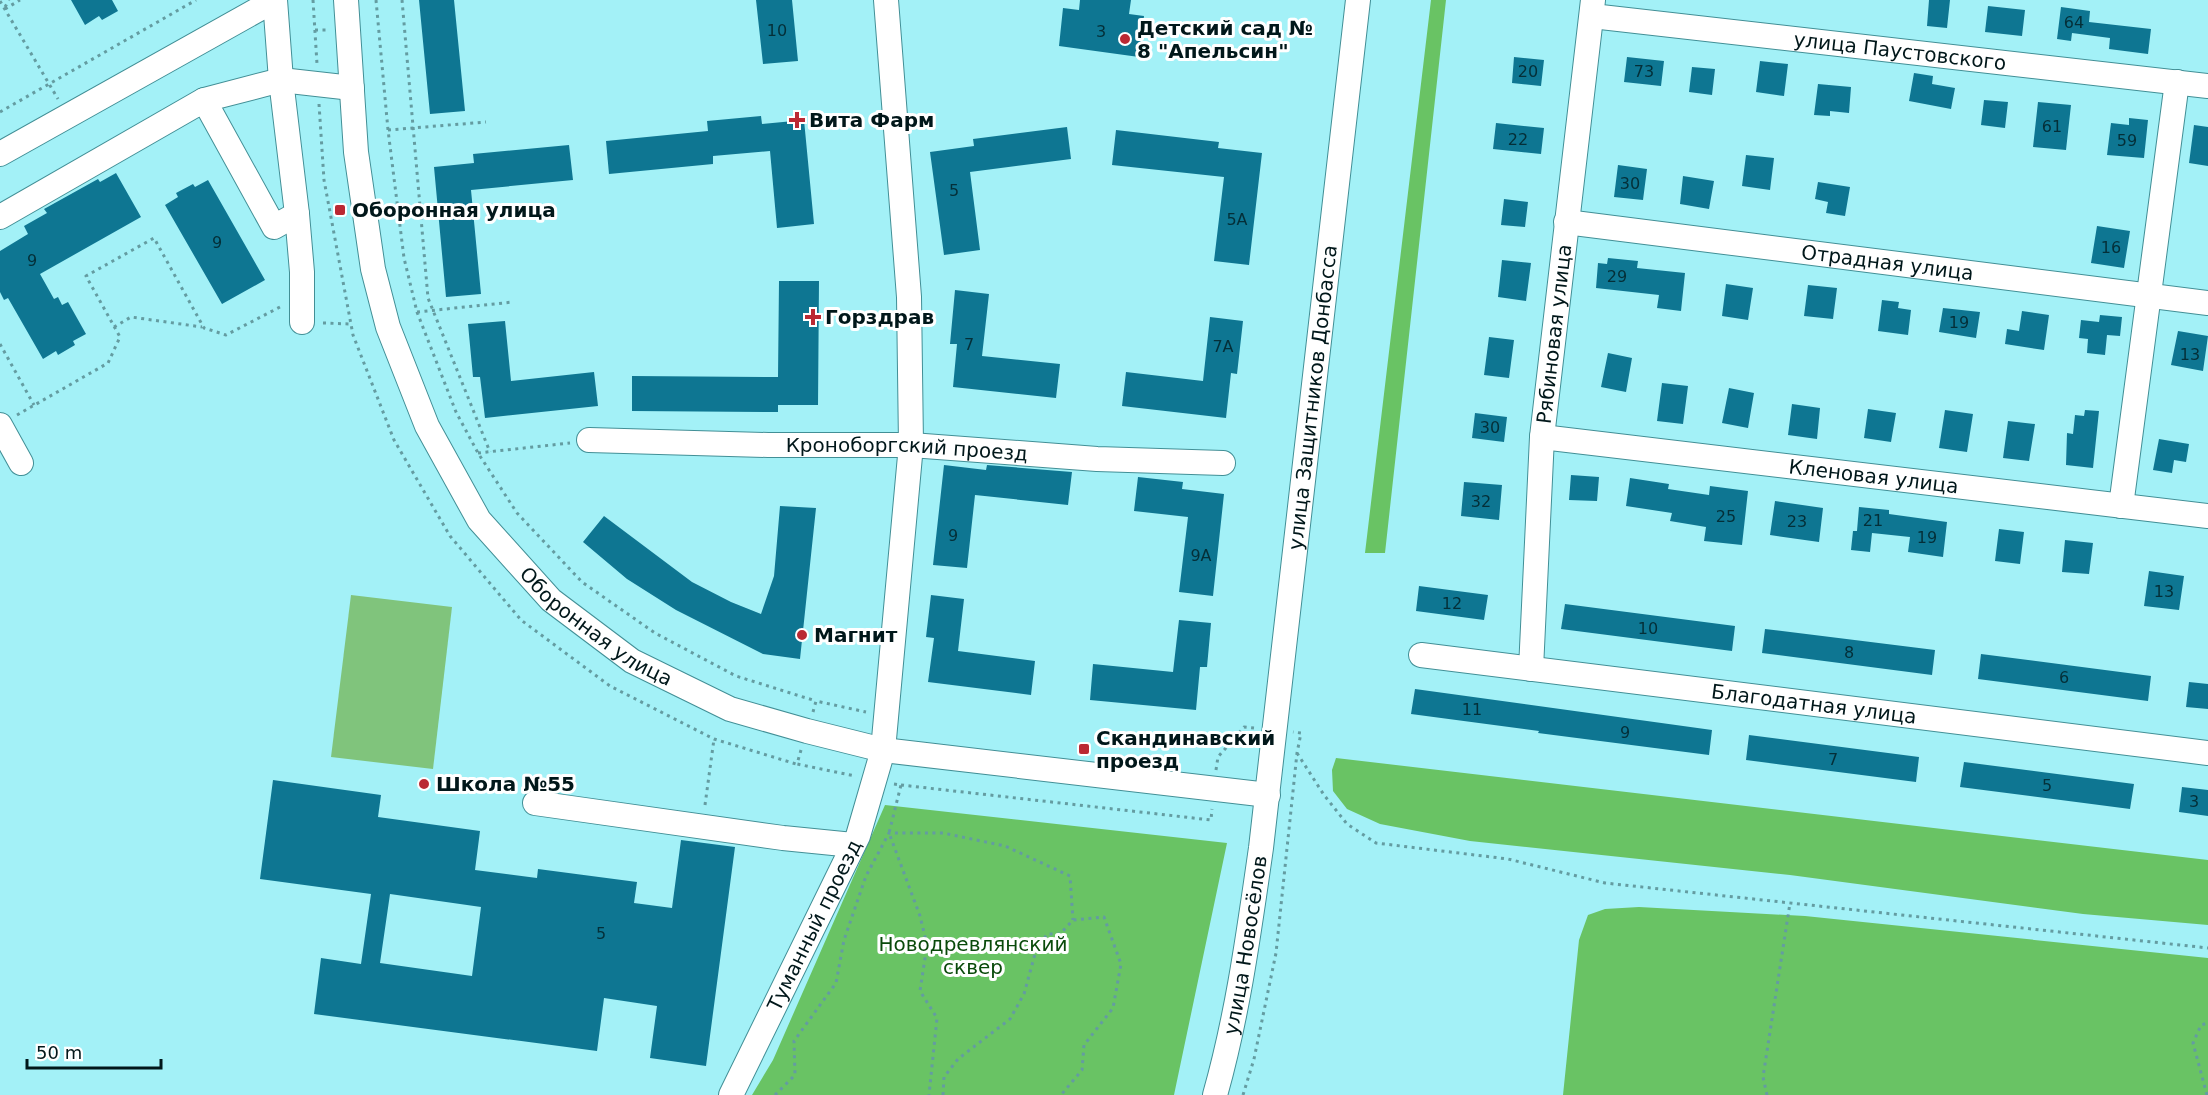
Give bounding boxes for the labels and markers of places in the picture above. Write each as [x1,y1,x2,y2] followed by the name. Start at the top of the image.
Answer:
[1137,16,1313,63] place label: Детский сад № 8 "Апельсин"
[1118,32,1132,46] marker: Детский сад № 8 "Апельсин"
[809,108,934,132] place label: Вита Фарм
[790,113,804,127] marker: Вита Фарм
[352,198,556,222] place label: Оборонная улица
[333,203,347,217] marker: Оборонная улица
[825,305,934,329] place label: Горздрав
[806,310,820,324] marker: Горздрав
[814,623,898,647] place label: Магнит
[795,628,809,642] marker: Магнит
[1096,726,1275,773] place label: Скандинавский проезд
[1077,742,1091,756] marker: Скандинавский проезд
[436,772,575,796] place label: Школа №55
[417,777,431,791] marker: Школа №55

